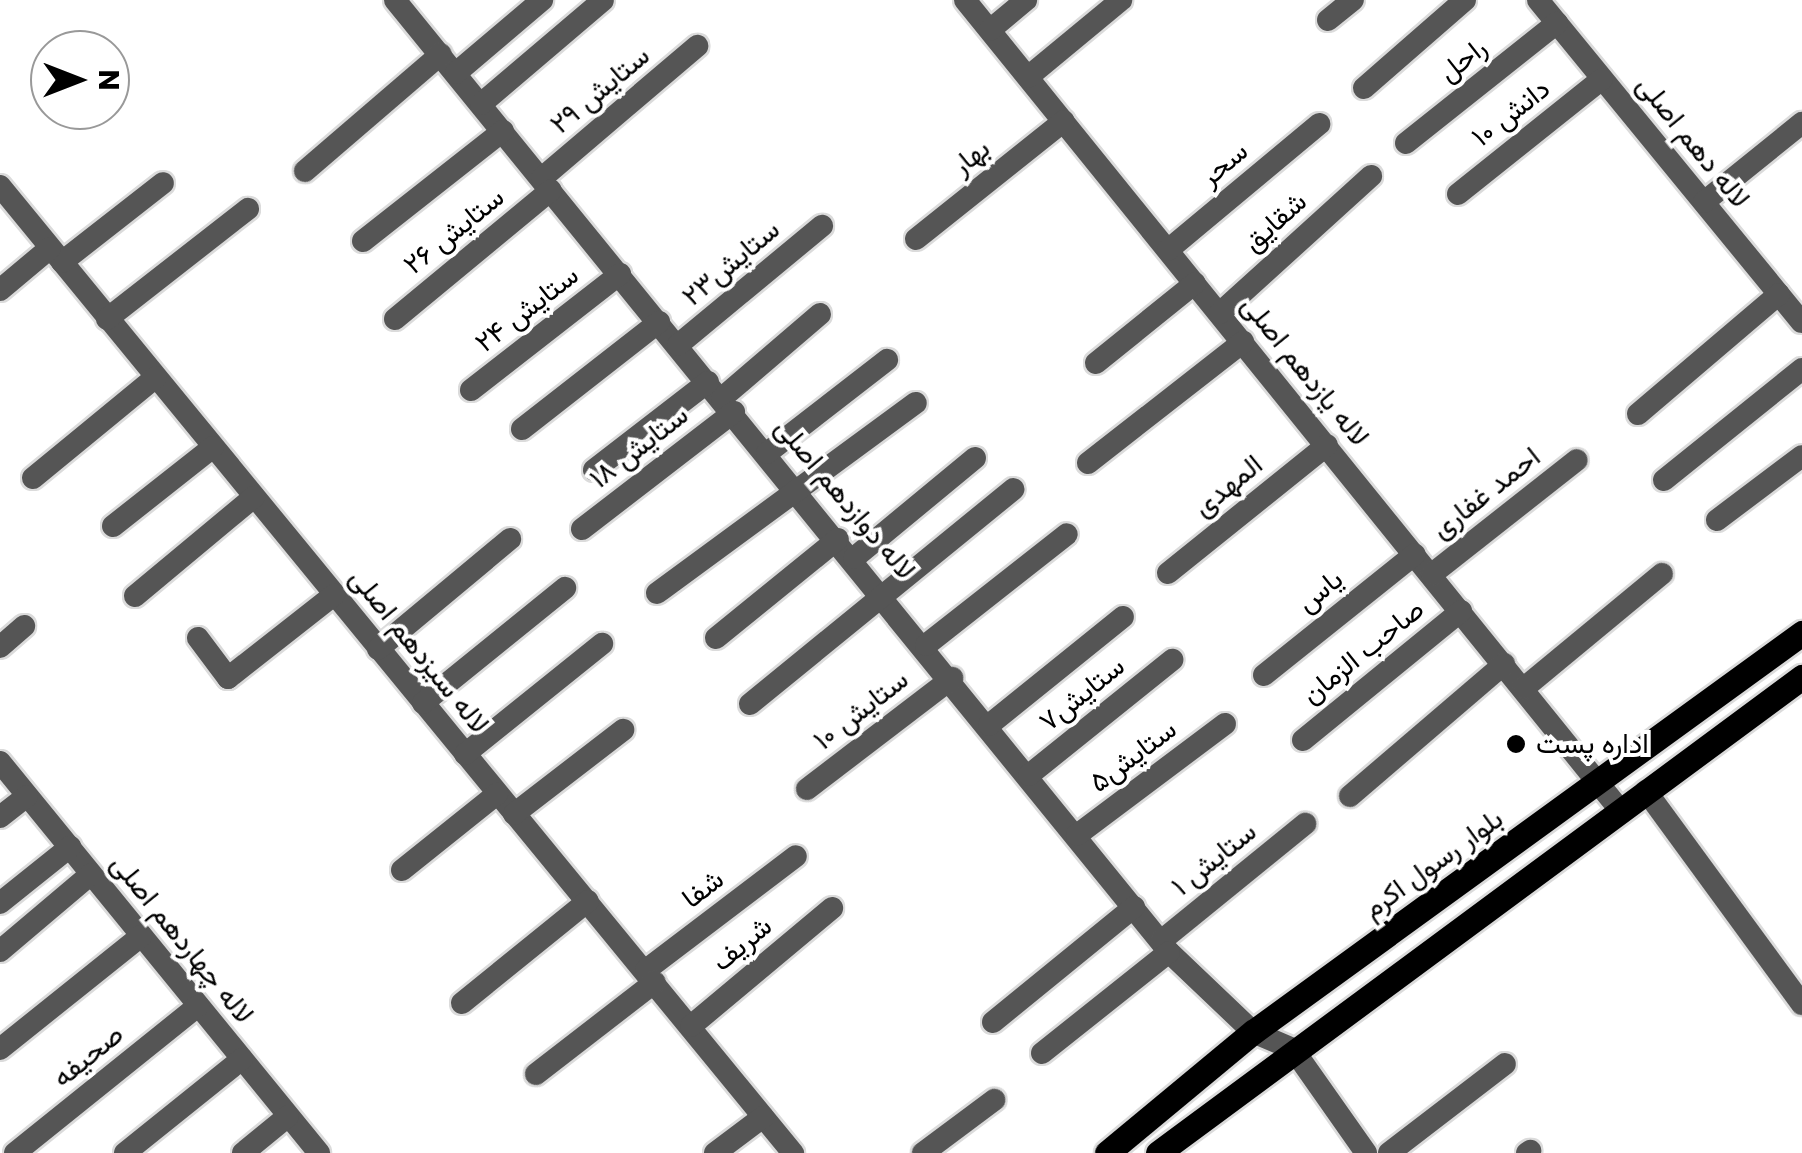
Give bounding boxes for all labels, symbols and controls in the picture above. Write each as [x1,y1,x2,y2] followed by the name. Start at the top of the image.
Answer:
[30,30,130,130] north arrow
[1432,31,1494,89] street label: راحل
[544,39,656,141] street label: ستایش ۲۹
[89,69,128,91] text: N
[1629,69,1757,215] street label: لاله دهم اصلی
[1465,72,1557,154] street label: دانش ۱۰
[945,132,997,182] street label: بهار
[1193,134,1255,194] street label: سحر
[397,180,511,282] street label: ستایش ۲۶
[1236,185,1314,259] street label: شقایق
[676,213,786,313] street label: ستایش۲۳
[469,258,585,360] street label: ستایش ۲۴
[1234,289,1376,453] street label: لاله یازدهم اصلی
[583,398,695,496] street label: ستایش ۱۸
[768,411,922,587] street label: لاله دوازدهم اصلی
[1425,440,1547,546] street label: احمد غفاری
[1187,448,1269,524] street label: المهدی
[342,562,496,740] street label: لاله سیزدهم اصلی
[1290,562,1350,620] street label: یاس
[1295,593,1431,711] street label: صاحب الزمان
[1033,649,1131,739] street label: ستایش۷
[807,663,915,757] street label: ستایش ۱۰
[1083,712,1183,800] street label: ستایش۵
[1536,727,1649,761] place label: اداره پست
[1505,733,1527,755] marker: اداره پست
[1357,802,1509,926] street label: بلوار رسول اکرم
[1165,815,1263,903] street label: ستایش ۱
[103,847,261,1031] street label: لاله چهاردهم اصلی
[676,863,730,915] street label: شفا
[705,909,779,979] street label: شریف
[46,1017,130,1095] street label: صحیفه

